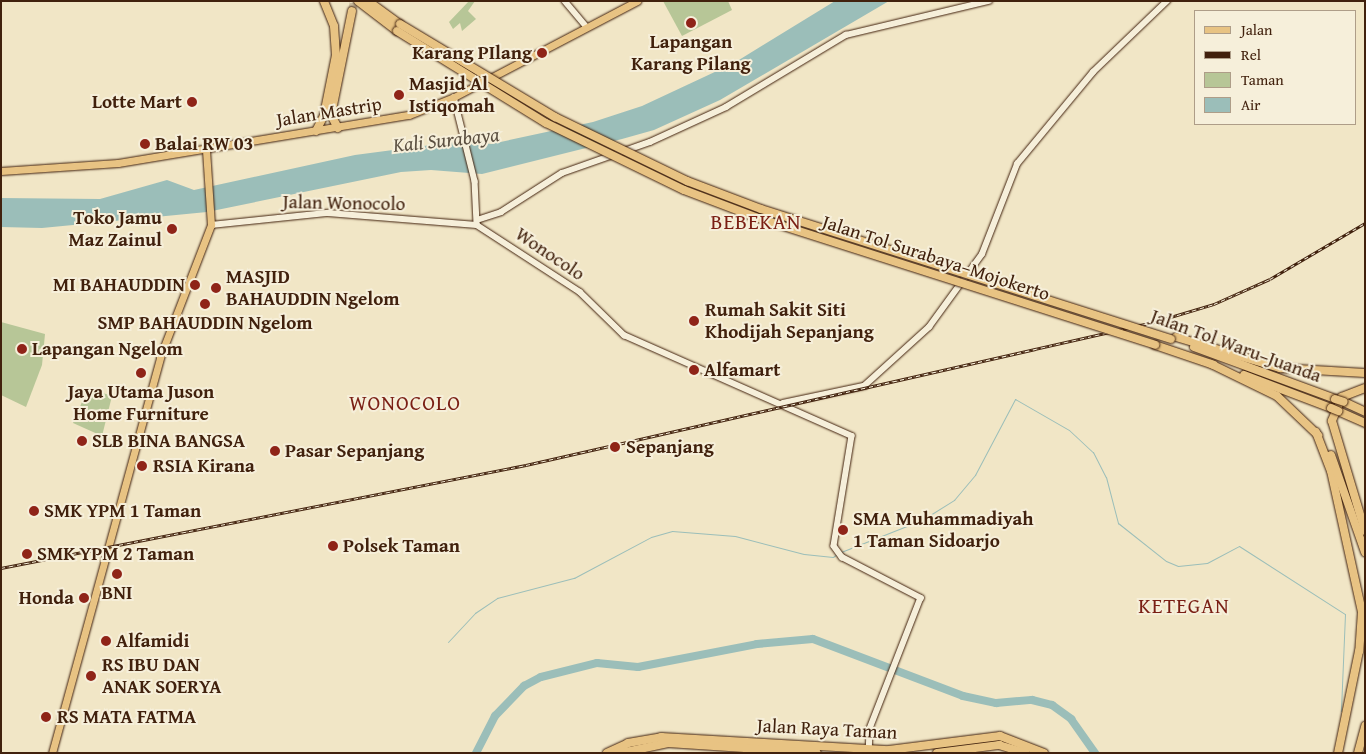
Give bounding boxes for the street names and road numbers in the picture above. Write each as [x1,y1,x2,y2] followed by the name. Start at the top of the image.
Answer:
[275,92,383,132] street label: Jalan Mastrip
[282,191,406,215] street label: Jalan Wonocolo
[819,210,1053,306] street label: Jalan Tol Surabaya–Mojokerto
[511,223,589,285] street label: Wonocolo
[1148,305,1324,387] street label: Jalan Tol Waru–Juanda
[756,714,898,744] street label: Jalan Raya Taman

